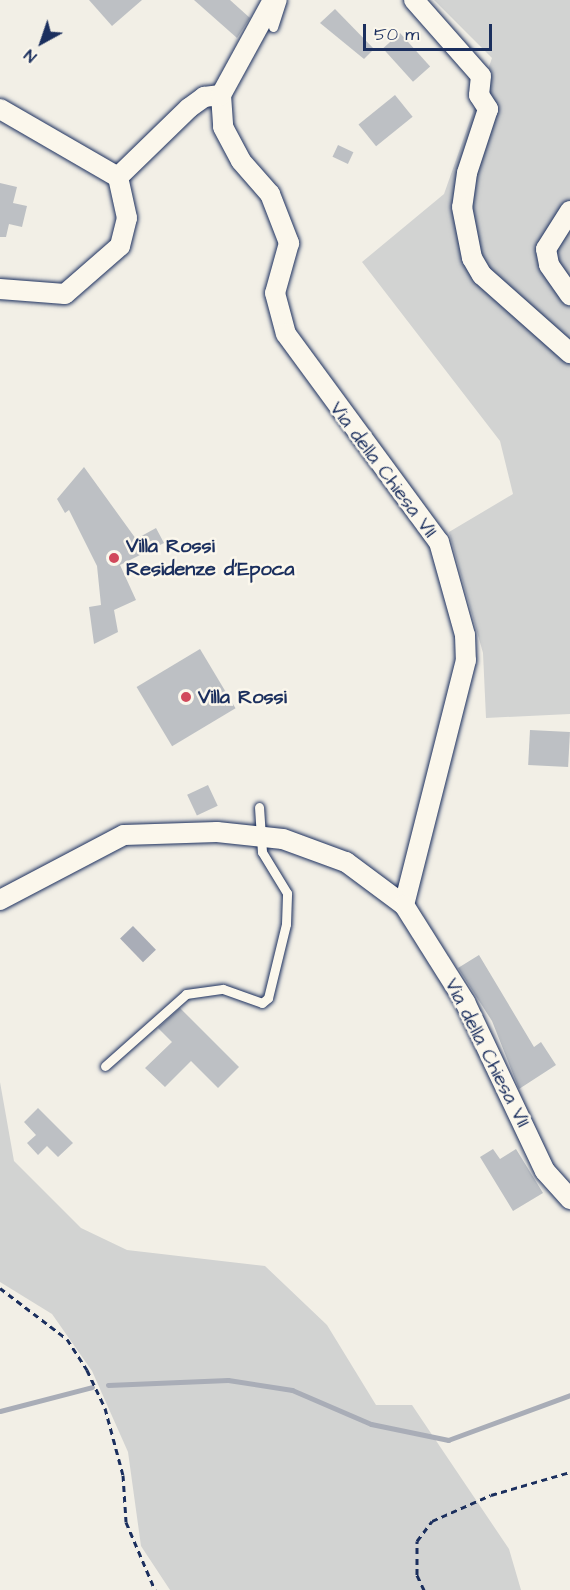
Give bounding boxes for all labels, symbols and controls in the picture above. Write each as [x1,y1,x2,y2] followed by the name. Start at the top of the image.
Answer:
[12,12,72,72] north arrow
[366,12,495,50] scale bar
[374,22,419,47] text: 50 m
[20,44,41,67] text: N
[324,397,442,543] street label: Via della Chiesa VII
[126,534,294,581] place label: Villa Rossi Residenze d'Epoca
[107,551,121,565] marker: Villa Rossi Residenze d'Epoca
[198,685,287,709] place label: Villa Rossi
[179,690,193,704] marker: Villa Rossi
[439,974,535,1132] street label: Via della Chiesa VII

